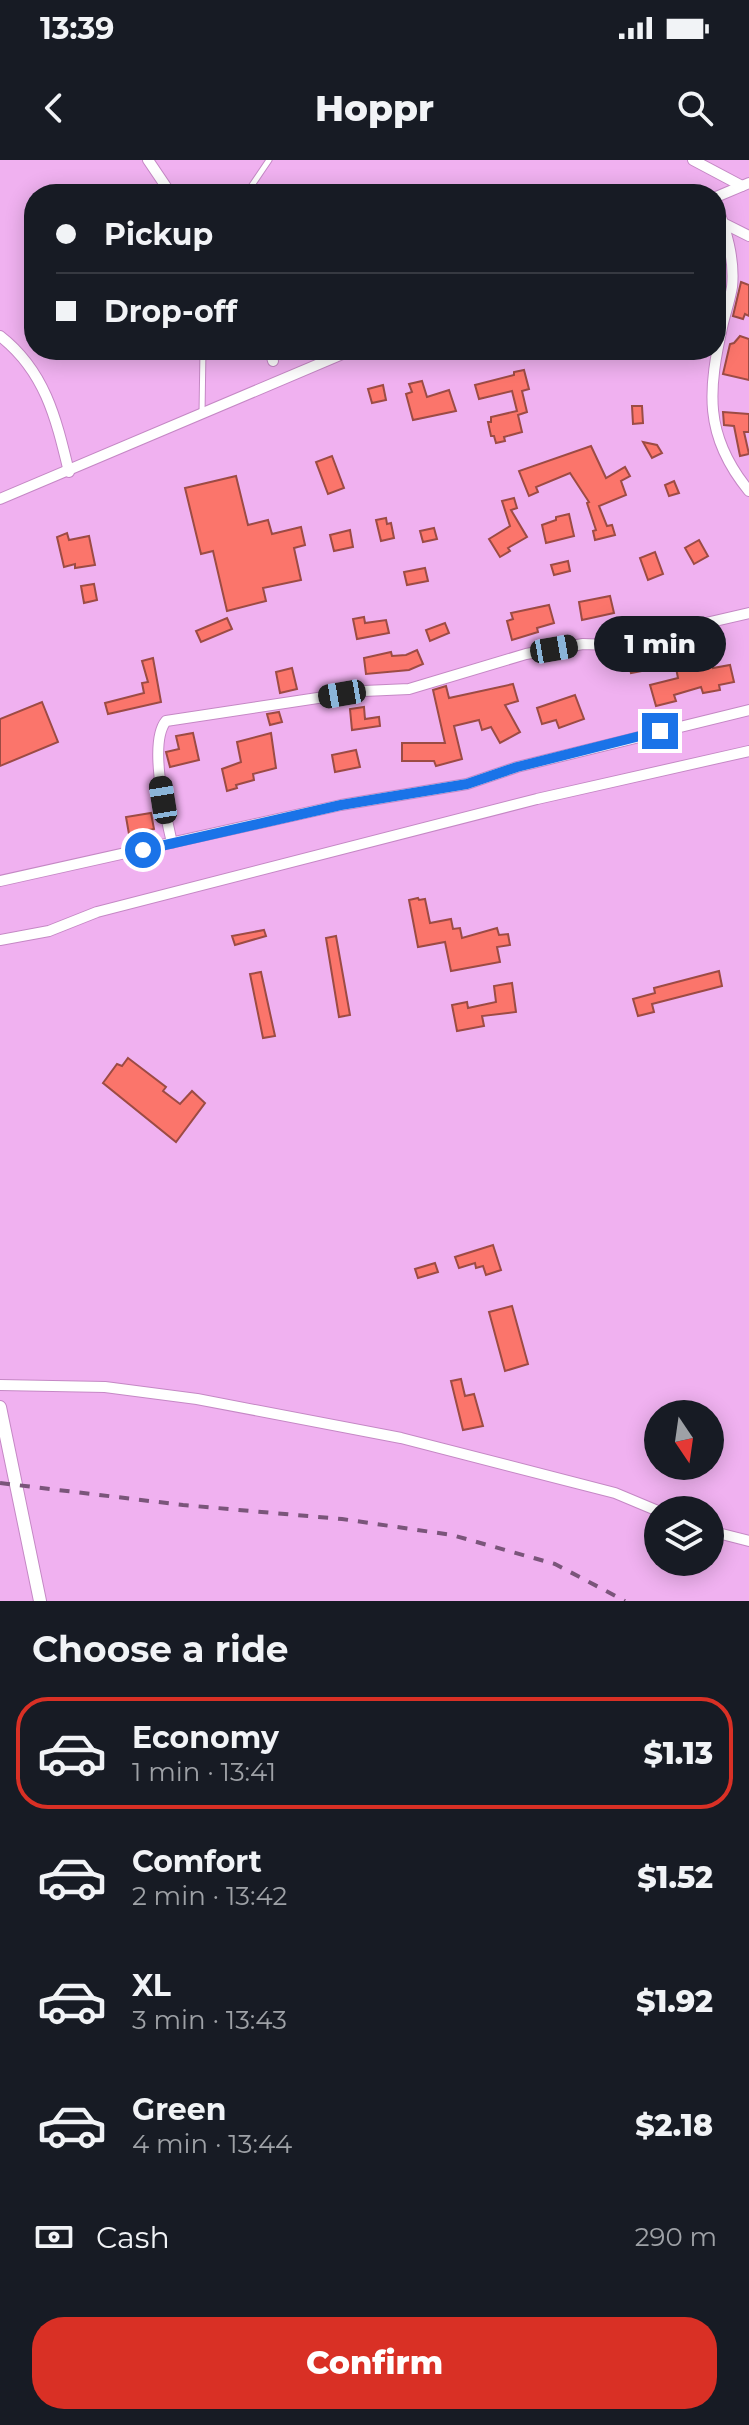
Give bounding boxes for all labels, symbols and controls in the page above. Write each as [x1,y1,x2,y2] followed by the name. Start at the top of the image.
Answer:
[40,10,114,47] text: 13:39
[32,86,76,130] icon: back
[315,86,434,130] text: Hoppr
[673,86,717,130] icon: search
[104,216,213,253] text: Pickup
[104,293,237,330] text: Drop-off
[594,615,726,671] callout: 1 min
[624,628,696,660] text: 1 min
[528,633,580,665] car
[316,678,368,710] car
[642,713,678,749] route end
[147,774,179,826] car
[125,832,161,868] route start
[644,1400,724,1480] north arrow
[644,1400,724,1576] map controls
[644,1496,724,1576] button: layers
[32,1627,289,1671] text: Choose a ride
[36,1717,108,1789] icon: car
[132,1719,279,1756] text: Economy
[644,1735,713,1772] text: $1.13
[132,1756,276,1788] text: 1 min · 13:41
[36,1841,108,1913] icon: car
[132,1843,262,1880] text: Comfort
[637,1859,713,1896] text: $1.52
[132,1880,287,1912] text: 2 min · 13:42
[36,1965,108,2037] icon: car
[132,1967,171,2004] text: XL
[636,1983,713,2020] text: $1.92
[132,2004,287,2036] text: 3 min · 13:43
[36,2089,108,2161] icon: car
[132,2091,226,2128] text: Green
[635,2107,713,2144] text: $2.18
[132,2128,292,2160] text: 4 min · 13:44
[32,2215,76,2259] icon: cash
[96,2219,170,2256] text: Cash
[635,2221,717,2253] text: 290 m
[32,2317,717,2409] button: Confirm

